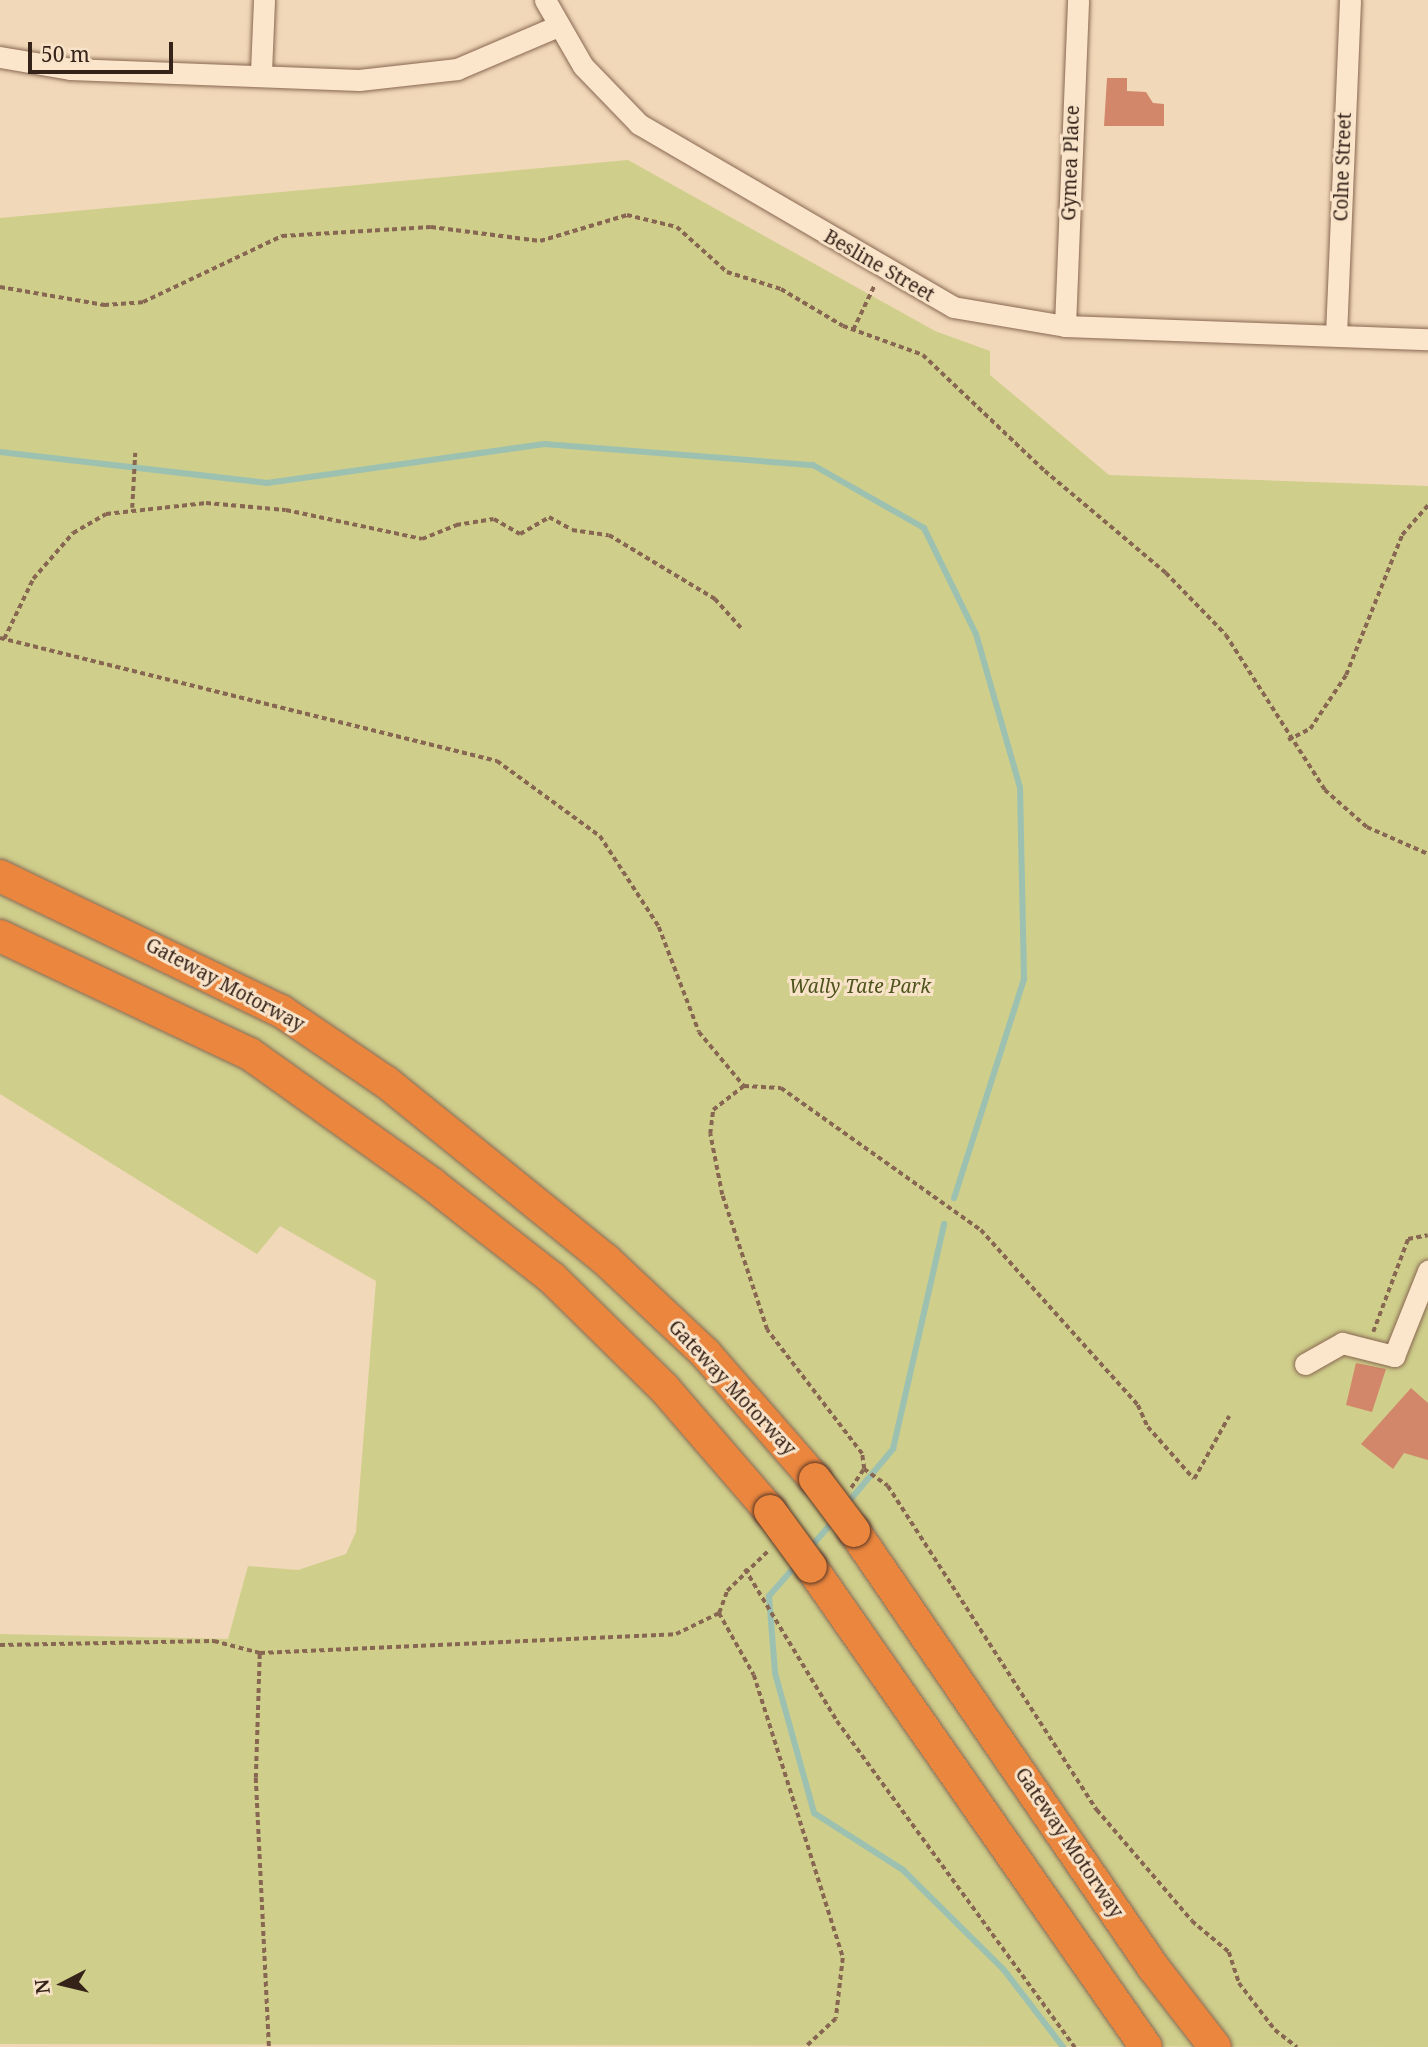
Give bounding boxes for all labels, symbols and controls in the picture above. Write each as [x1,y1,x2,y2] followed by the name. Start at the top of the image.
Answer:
[32,28,177,72] scale bar
[41,40,90,68] text: 50 m
[1058,105,1084,221] street label: Gymea Place
[1330,112,1356,222] street label: Colne Street
[820,225,938,307] street label: Besline Street
[142,934,308,1036] street label: Gateway Motorway
[789,976,931,998] park label: Wally Tate Park
[664,1316,800,1460] street label: Gateway Motorway
[1010,1764,1128,1922] street label: Gateway Motorway
[28,1949,98,2019] north arrow
[28,1978,56,1996] text: N

